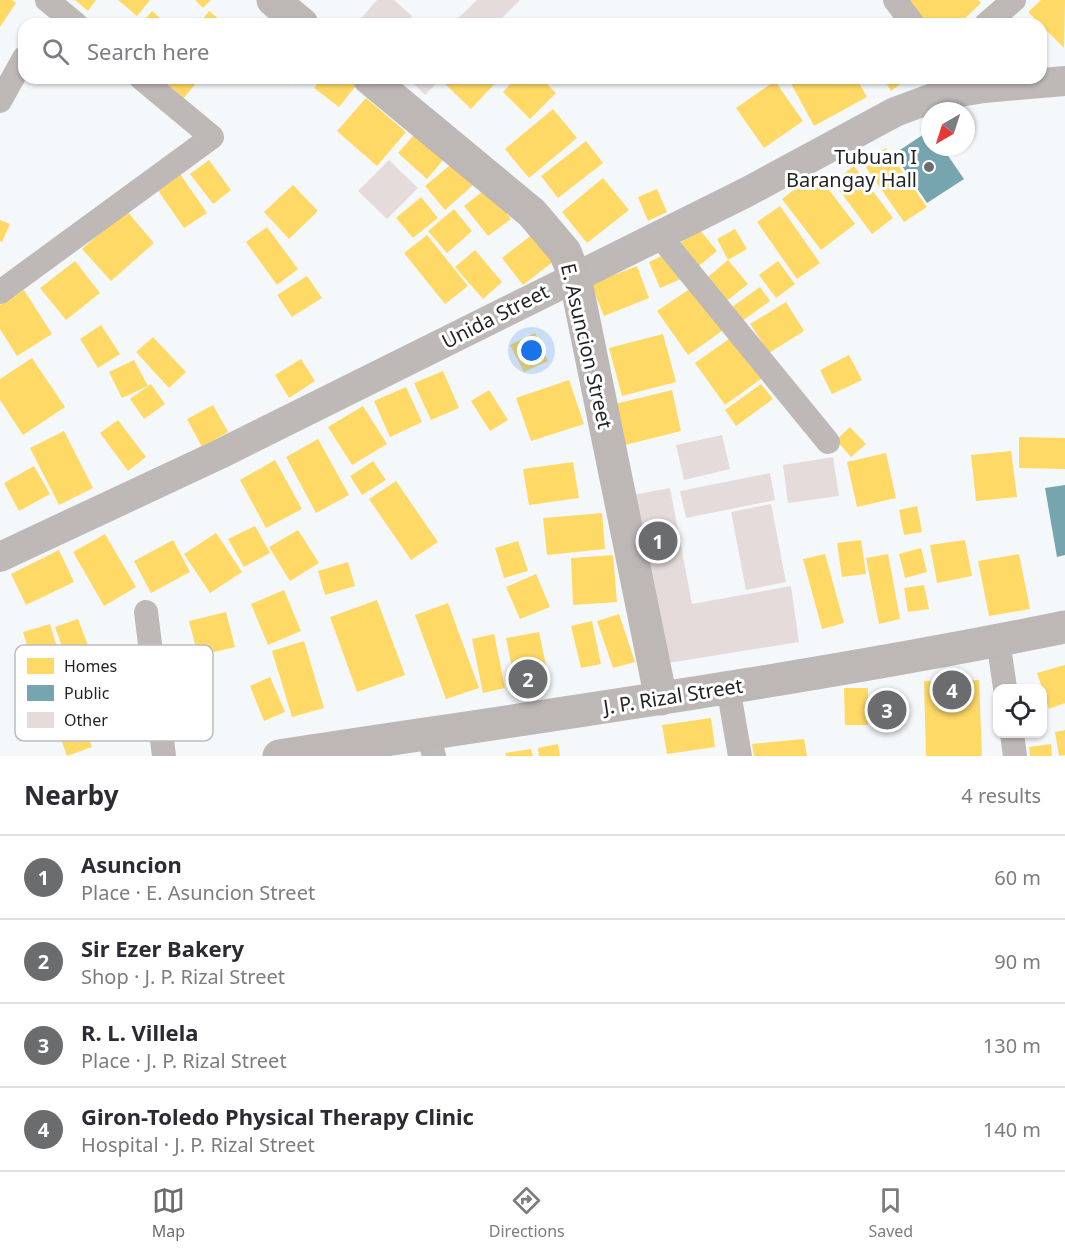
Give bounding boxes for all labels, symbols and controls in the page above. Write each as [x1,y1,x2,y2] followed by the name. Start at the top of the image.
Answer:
[18,18,1047,84] search box
[39,35,72,68] icon: search
[87,36,209,66] text: Search here
[921,102,975,156] north arrow
[786,143,917,193] place label: Tubuan I Barangay Hall
[922,160,936,174] marker: Tubuan I Barangay Hall
[555,261,619,431] street label: E. Asuncion Street
[437,277,553,355] street label: Unida Street
[517,336,546,365] your location
[638,518,678,564] pin: 1
[15,645,213,741] legend
[64,655,117,677] text: Homes
[508,656,548,702] pin: 2
[932,668,972,712] pin: 4
[600,672,744,721] street label: J. P. Rizal Street
[64,682,110,704] text: Public
[993,684,1047,738] map controls
[993,684,1047,738] button: locate
[868,688,906,732] pin: 3
[64,709,108,731] text: Other
[24,777,119,813] text: Nearby
[961,782,1041,809] text: 4 results
[81,849,182,879] text: Asuncion
[38,864,49,891] text: 1
[994,864,1041,891] text: 60 m
[81,879,315,906] text: Place · E. Asuncion Street
[81,933,244,963] text: Sir Ezer Bakery
[38,948,49,975] text: 2
[994,948,1041,975] text: 90 m
[81,963,285,990] text: Shop · J. P. Rizal Street
[81,1017,198,1047] text: R. L. Villela
[38,1032,49,1059] text: 3
[983,1032,1041,1059] text: 130 m
[81,1047,287,1074] text: Place · J. P. Rizal Street
[81,1101,474,1131] text: Giron-Toledo Physical Therapy Clinic
[38,1116,49,1143] text: 4
[983,1116,1041,1143] text: 140 m
[81,1131,315,1158] text: Hospital · J. P. Rizal Street
[152,1184,185,1242] tab: Map
[489,1184,565,1242] tab: Directions
[868,1184,913,1242] tab: Saved

